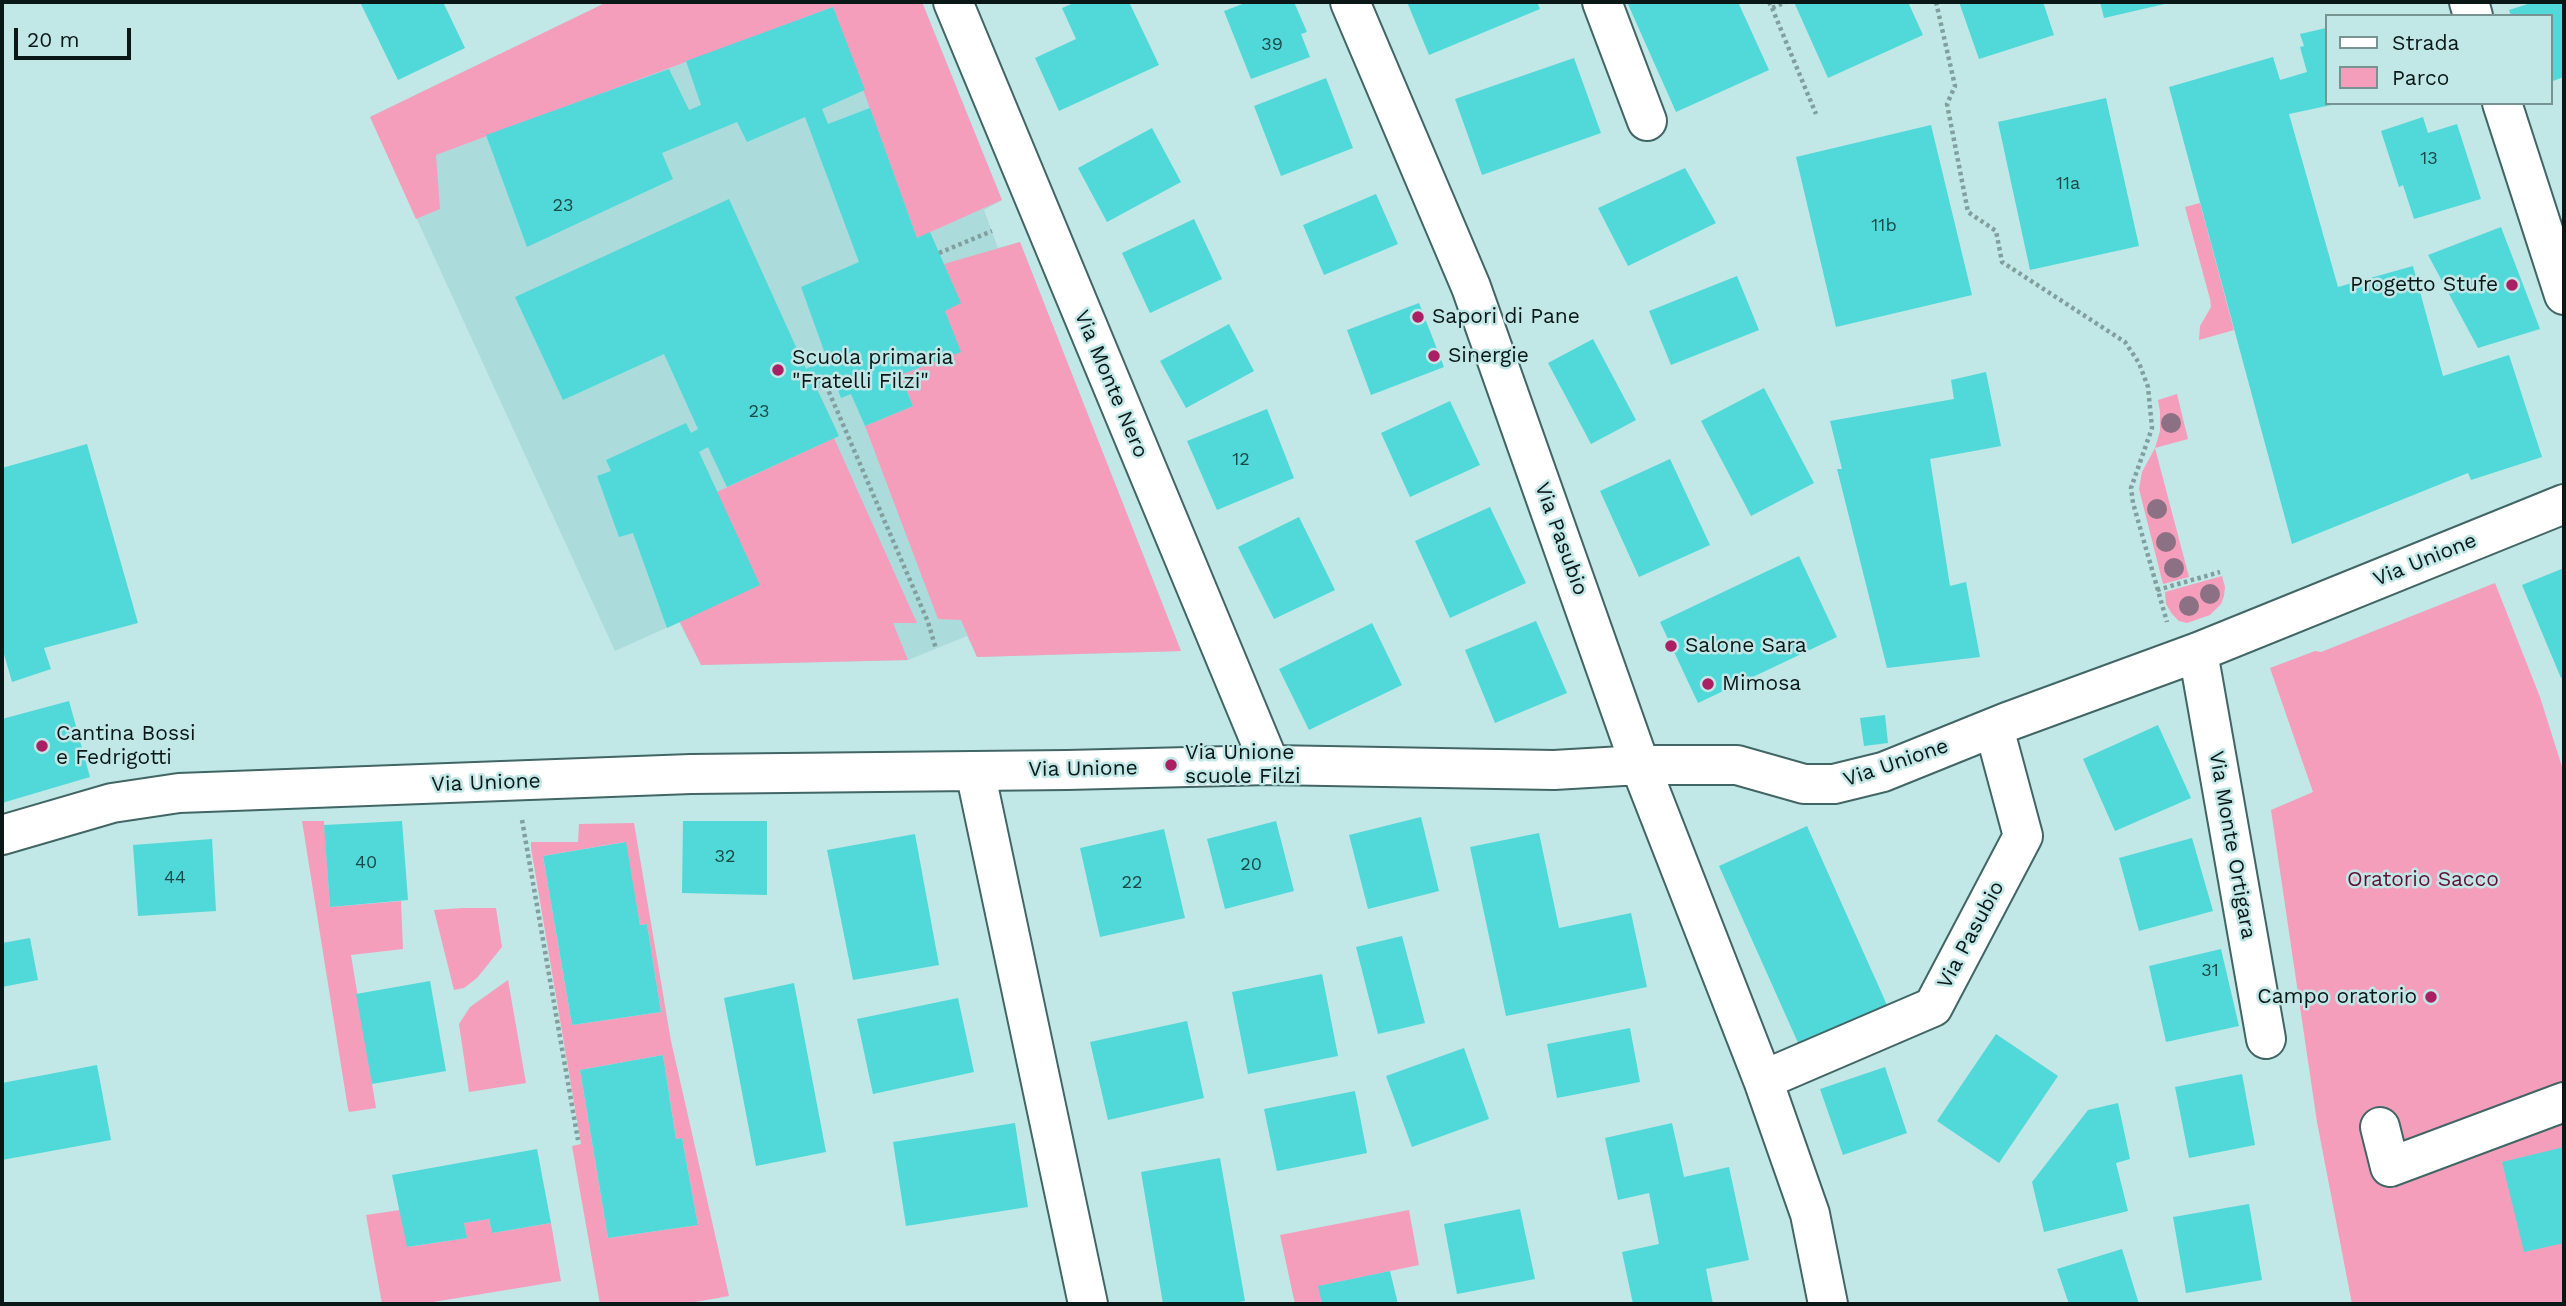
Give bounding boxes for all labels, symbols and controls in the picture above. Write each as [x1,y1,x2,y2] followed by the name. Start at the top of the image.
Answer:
[18,14,135,58] scale bar
[2324,14,2552,105] legend
[27,27,79,52] text: 20 m
[2392,30,2459,55] text: Strada
[1261,34,1283,56] house number: 39
[2392,65,2449,90] text: Parco
[2420,148,2438,170] house number: 13
[2056,173,2080,195] house number: 11a
[553,195,573,217] house number: 23
[1871,215,1897,237] house number: 11b
[2350,272,2498,298] place label: Progetto Stufe
[2504,277,2520,293] marker: Progetto Stufe
[1432,304,1580,330] place label: Sapori di Pane
[1069,306,1153,462] street label: Via Monte Nero
[1410,309,1426,325] marker: Sapori di Pane
[1448,343,1529,369] place label: Sinergie
[792,345,954,395] place label: Scuola primaria "Fratelli Filzi"
[1426,348,1442,364] marker: Sinergie
[770,362,786,378] marker: Scuola primaria "Fratelli Filzi"
[749,401,769,423] house number: 23
[1232,449,1250,471] house number: 12
[1529,479,1593,599] street label: Via Pasubio
[2370,528,2480,592] street label: Via Unione
[1685,633,1807,659] place label: Salone Sara
[1663,638,1679,654] marker: Salone Sara
[1722,671,1801,697] place label: Mimosa
[1700,676,1716,692] marker: Mimosa
[56,721,196,771] place label: Cantina Bossi e Fedrigotti
[1840,733,1952,793] street label: Via Unione
[34,738,50,754] marker: Cantina Bossi e Fedrigotti
[1185,740,1301,790] place label: Via Unione scuole Filzi
[2203,749,2261,941] street label: Via Monte Ortigara
[1028,755,1138,783] street label: Via Unione
[1163,757,1179,773] marker: Via Unione scuole Filzi
[431,769,541,797] street label: Via Unione
[715,846,735,868] house number: 32
[355,852,377,874] house number: 40
[1240,854,1262,876] house number: 20
[164,867,186,889] house number: 44
[2347,867,2499,893] park label: Oratorio Sacco
[1122,872,1142,894] house number: 22
[1932,877,2010,993] street label: Via Pasubio
[2201,960,2219,982] house number: 31
[2257,984,2417,1010] place label: Campo oratorio
[2423,989,2439,1005] marker: Campo oratorio

